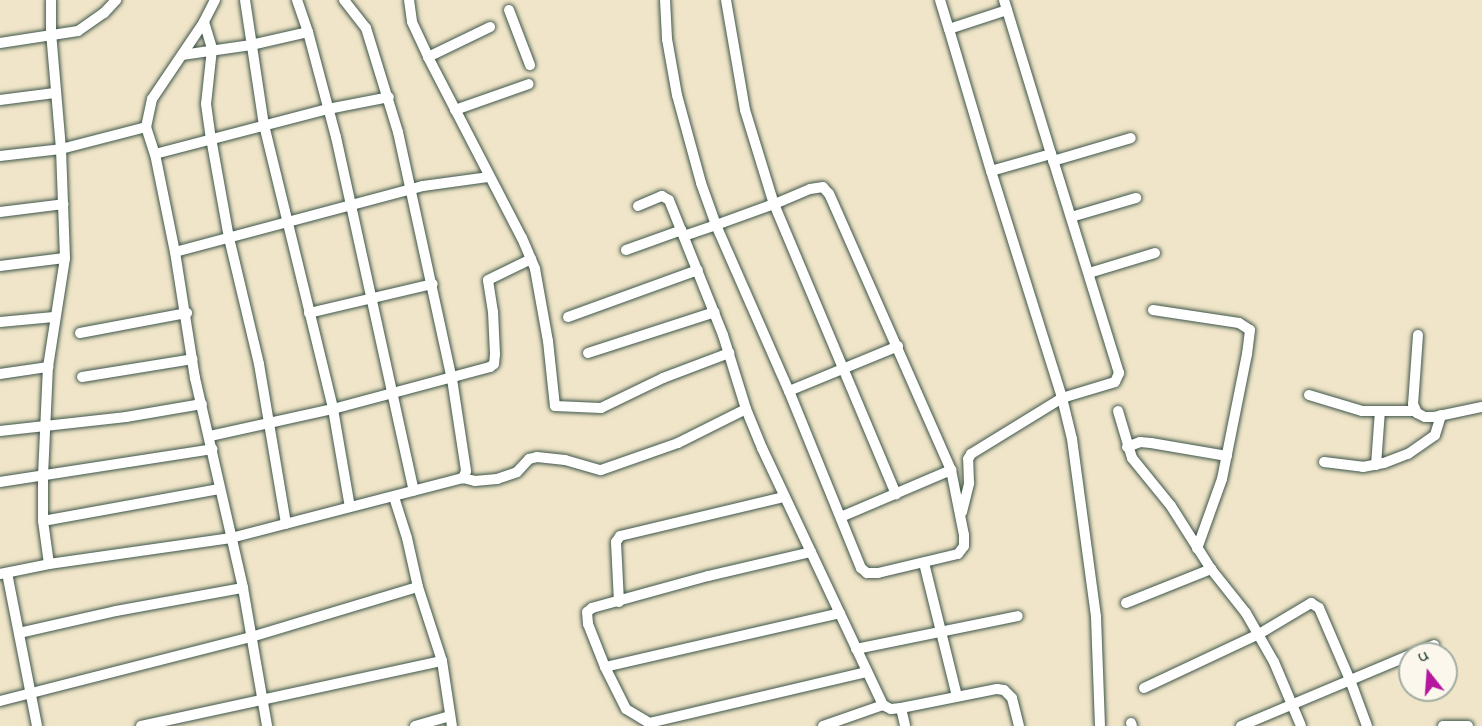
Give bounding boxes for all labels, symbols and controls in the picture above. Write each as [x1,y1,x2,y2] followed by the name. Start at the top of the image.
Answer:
[1398,642,1458,702] north arrow
[1415,644,1432,670] text: U

